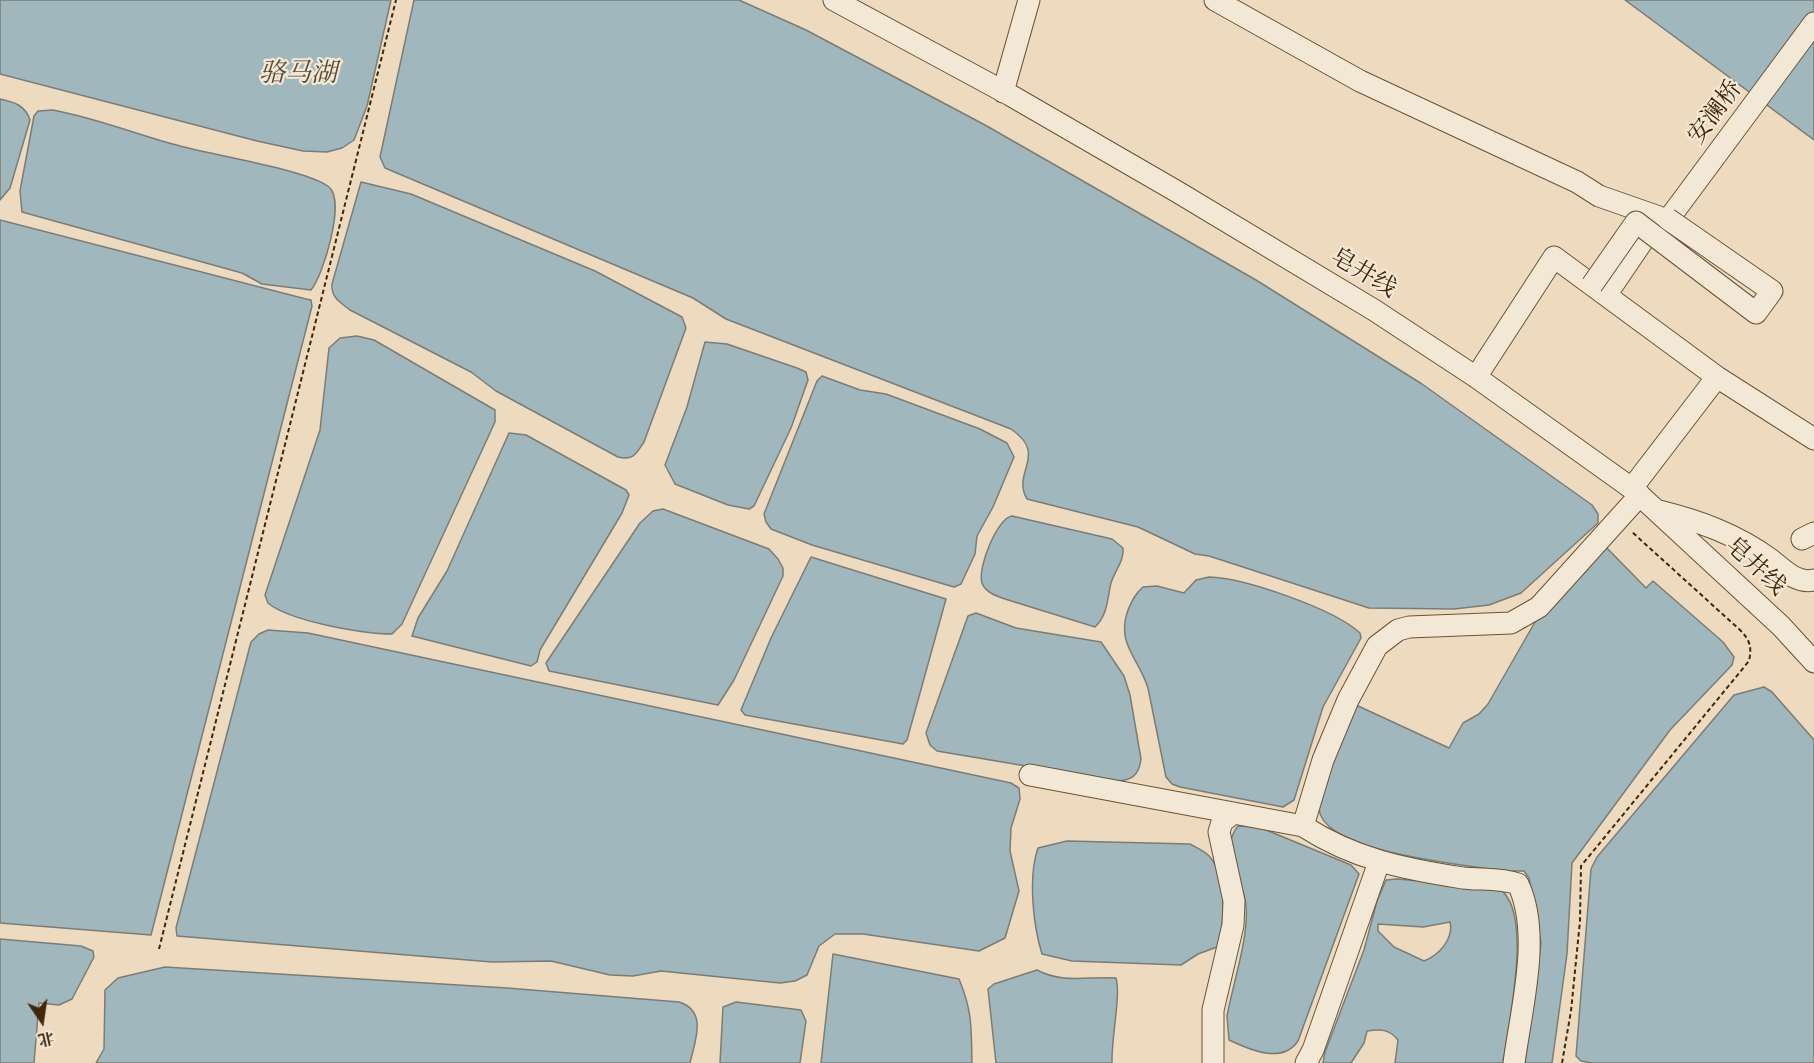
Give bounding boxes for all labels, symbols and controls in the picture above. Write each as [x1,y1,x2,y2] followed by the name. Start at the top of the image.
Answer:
[259,59,337,91] water label: 骆马湖
[1683,76,1749,150] street label: 安澜桥
[1325,243,1401,305] street label: 皂井线
[1719,532,1791,602] street label: 皂井线
[12,991,72,1051] north arrow
[36,1027,56,1050] text: 北

